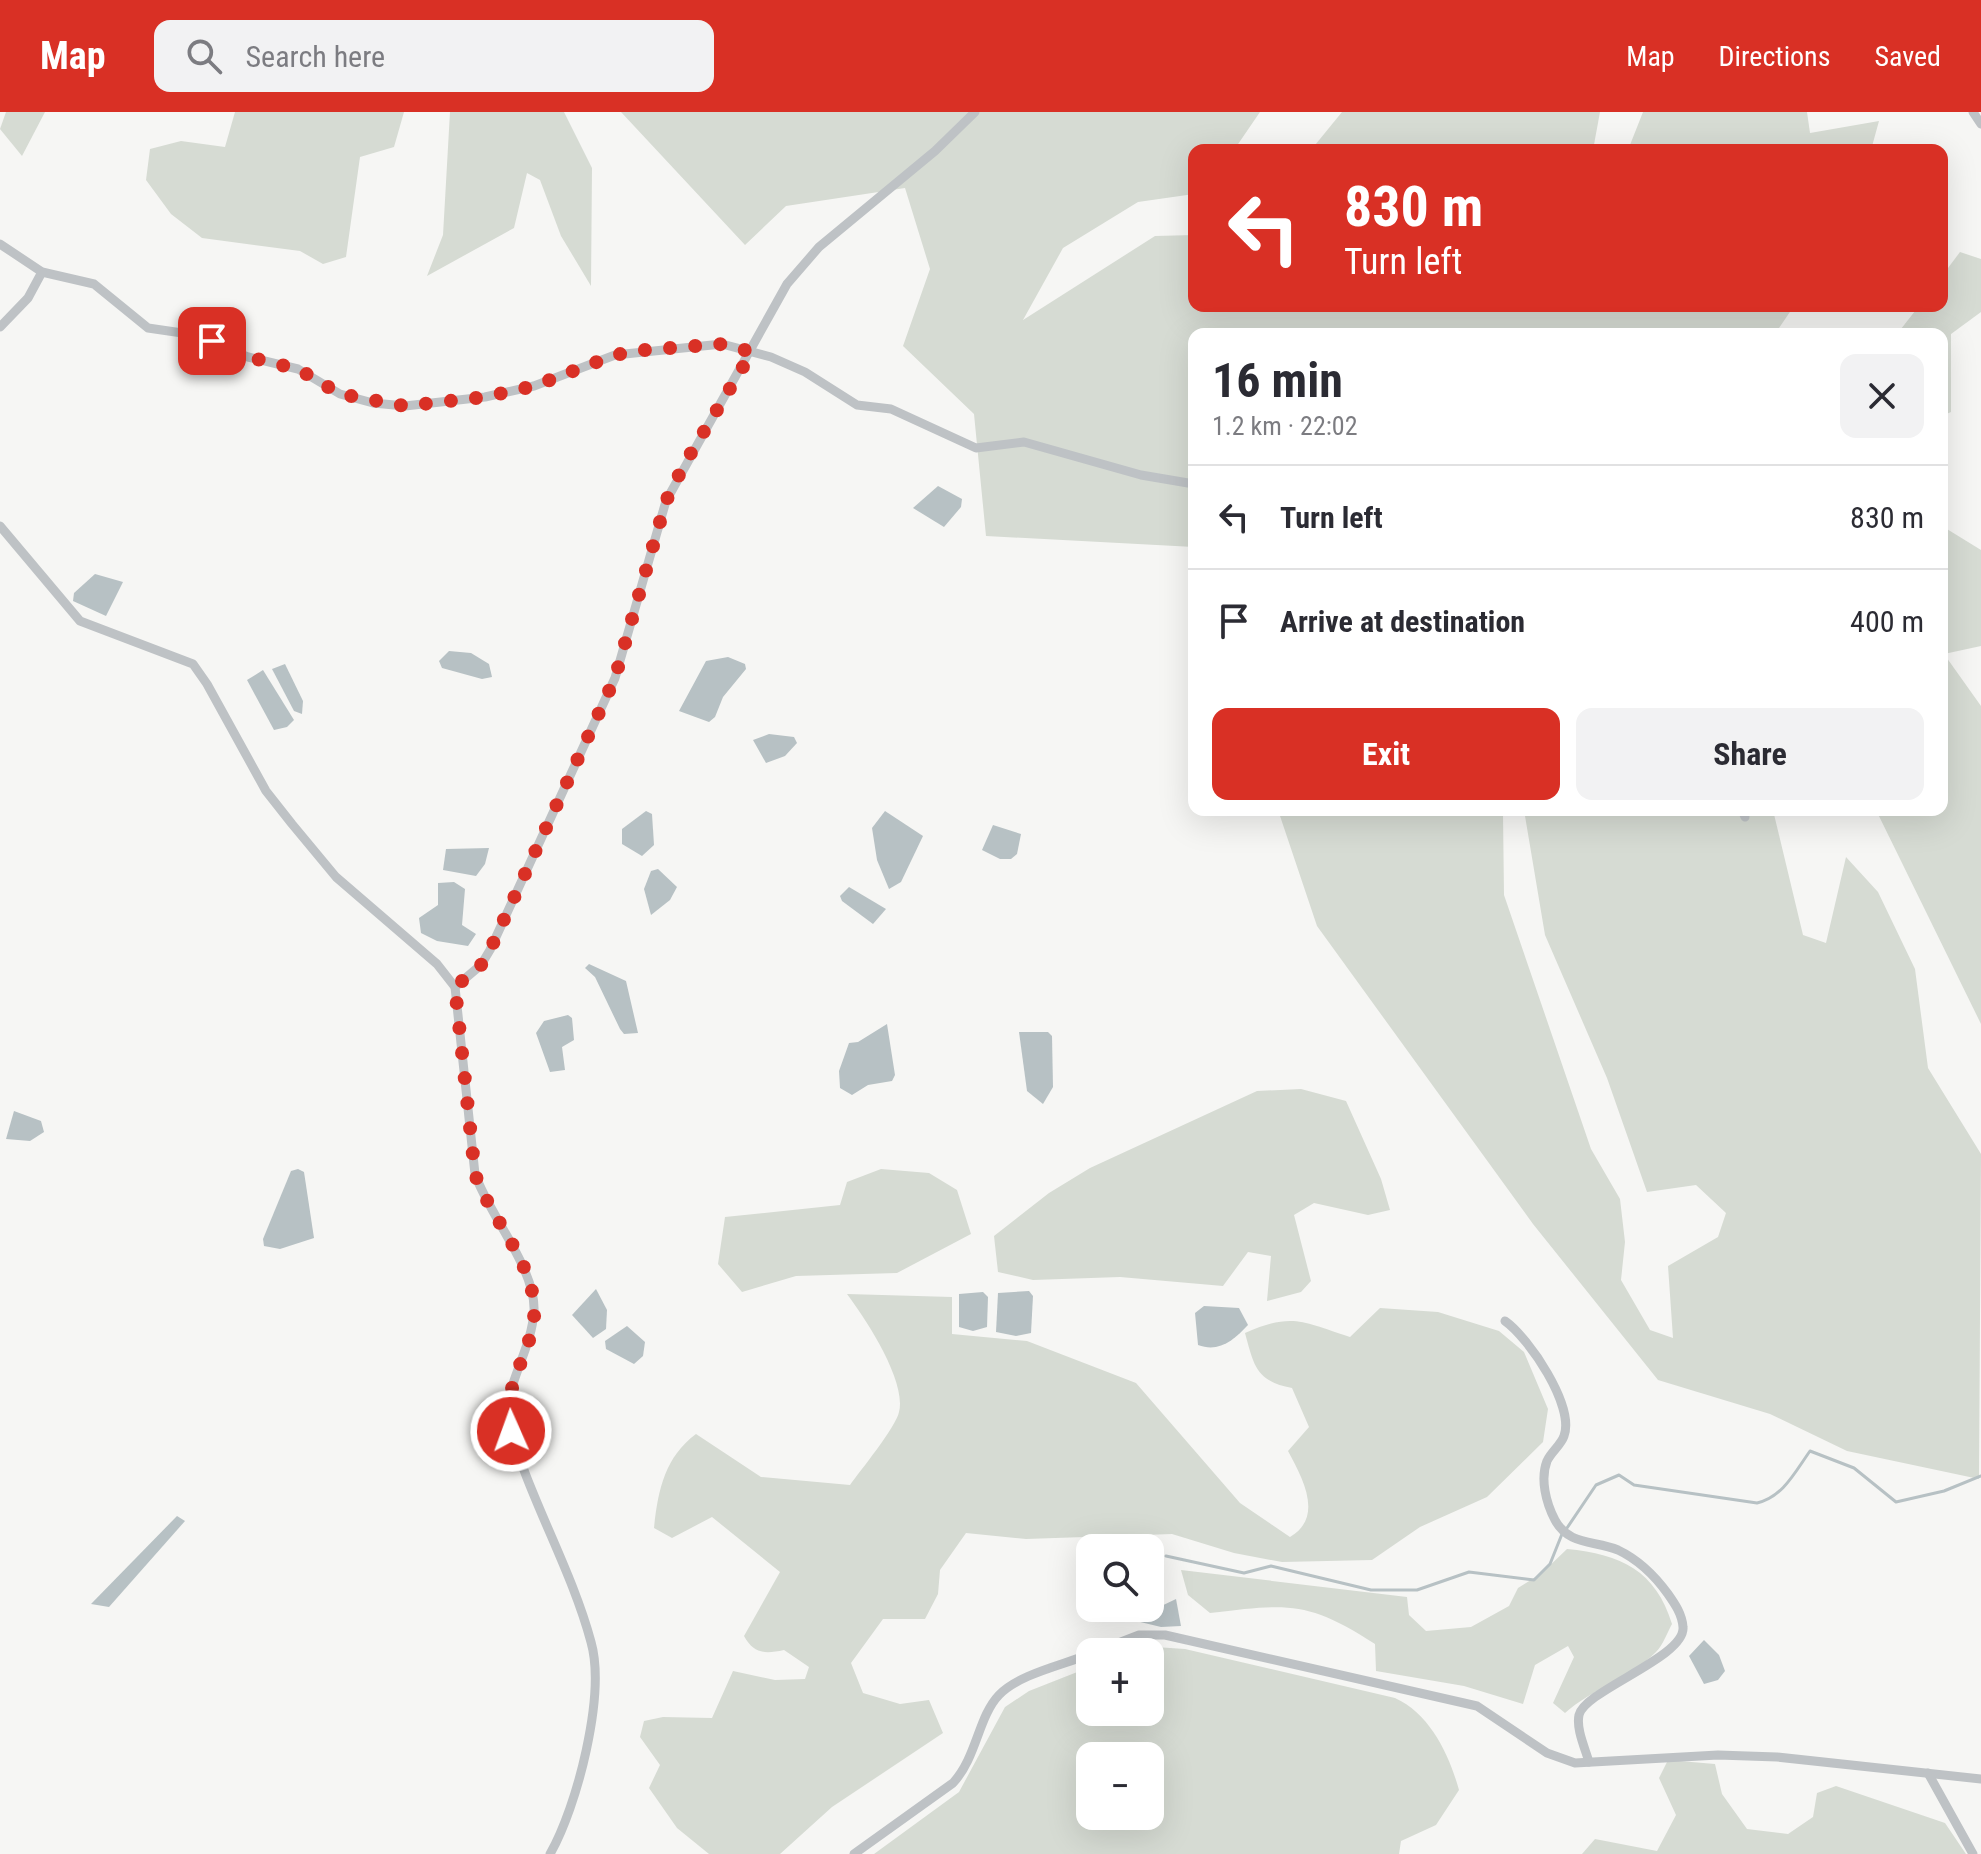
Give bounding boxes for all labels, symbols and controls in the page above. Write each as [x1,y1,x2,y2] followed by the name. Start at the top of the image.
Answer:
[154,20,714,92] search box
[40,34,106,78] text: Map
[182,34,226,78] icon: search
[246,39,385,74] text: Search here
[1626,40,1675,73] text: Map
[1719,40,1830,73] text: Directions
[1874,40,1941,73] text: Saved
[1344,174,1483,240] text: 830 m
[1212,176,1316,280] icon: left
[1344,241,1462,283] text: Turn left
[178,307,246,375] pin
[190,319,234,363] icon: arrive
[1212,352,1343,409] text: 16 min
[1840,354,1924,438] button: close
[1212,411,1357,441] text: 1.2 km · 22:02
[1212,495,1256,539] icon: left
[1280,500,1383,535] text: Turn left
[1850,500,1924,535] text: 830 m
[1212,599,1256,643] icon: arrive
[1280,604,1525,639] text: Arrive at destination
[1850,604,1924,639] text: 400 m
[1212,708,1560,800] button: Exit
[1576,708,1924,800] button: Share
[469,1389,553,1473] position arrow
[1076,1534,1164,1830] map controls
[1076,1534,1164,1622] button: search
[1076,1638,1164,1726] button: +
[1076,1742,1164,1830] button: −

